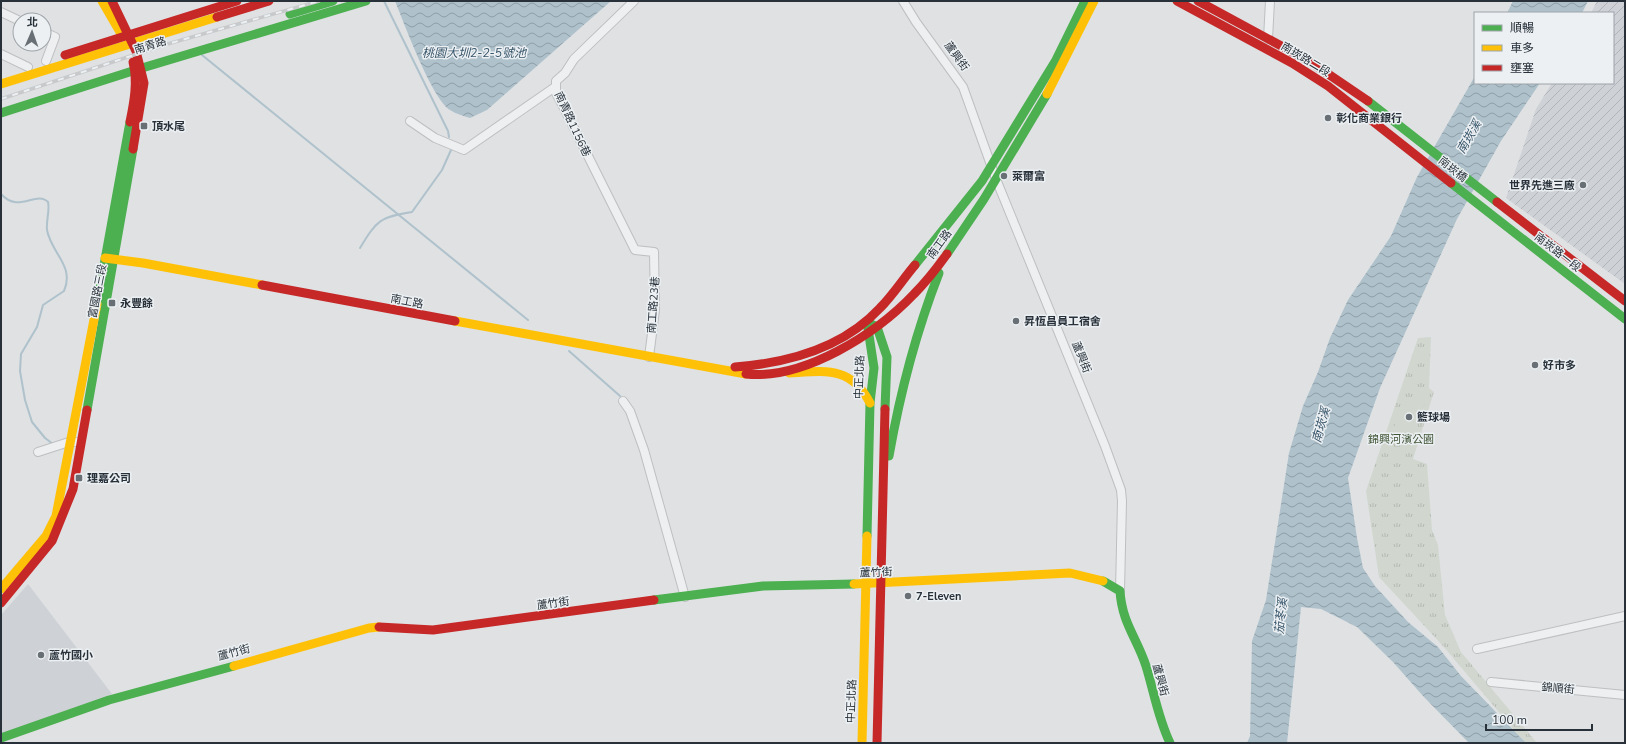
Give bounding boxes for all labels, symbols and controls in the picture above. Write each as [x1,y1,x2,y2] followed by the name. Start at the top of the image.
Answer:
[12,12,52,52] north arrow
[1474,12,1614,84] legend
[27,15,38,30] text: 北
[1510,20,1534,36] text: 順暢
[132,33,168,57] street label: 南青路
[941,39,972,74] street label: 蘆興街
[1278,39,1333,80] street label: 南崁路二段
[1510,40,1534,56] text: 車多
[422,45,528,61] water label: 桃園大圳2-2-5號池
[1510,60,1534,76] text: 壅塞
[551,89,594,159] street label: 南青路1156巷
[1336,111,1402,126] place label: 彰化商業銀行
[1323,113,1333,123] marker: 彰化商業銀行
[1453,116,1486,157] water label: 南崁溪
[152,119,185,134] place label: 頂水尾
[139,121,149,131] marker: 頂水尾
[1435,153,1470,186] street label: 南崁橋
[1012,169,1045,184] place label: 萊爾富
[999,171,1009,181] marker: 萊爾富
[1509,178,1575,193] place label: 世界先進三廠
[1578,180,1588,190] marker: 世界先進三廠
[924,227,955,262] street label: 南工路
[1531,230,1584,275] street label: 南崁路一段
[85,263,110,320] street label: 富國路三段
[644,276,663,334] street label: 南工路23巷
[389,291,425,312] street label: 南工路
[120,296,153,311] place label: 永豐餘
[107,298,117,308] marker: 永豐餘
[1024,314,1101,329] place label: 昇恆昌員工宿舍
[1011,316,1021,326] marker: 昇恆昌員工宿舍
[1068,339,1095,375] street label: 蘆興街
[851,355,868,399] street label: 中正北路
[1543,358,1576,373] place label: 好市多
[1530,360,1540,370] marker: 好市多
[1308,404,1334,445] water label: 南崁溪
[1417,410,1450,425] place label: 籃球場
[1404,412,1414,422] marker: 籃球場
[1368,432,1434,447] park label: 錦興河濱公園
[87,471,131,486] place label: 理嘉公司
[74,473,84,483] marker: 理嘉公司
[859,564,893,581] street label: 蘆竹街
[916,589,961,604] place label: 7-Eleven
[903,591,913,601] marker: 7-Eleven
[536,594,570,613] street label: 蘆竹街
[1271,595,1291,635] water label: 茄苳溪
[216,641,252,664] street label: 蘆竹街
[49,648,93,663] place label: 蘆竹國小
[36,650,46,660] marker: 蘆竹國小
[1149,662,1172,698] street label: 蘆興街
[843,679,860,723] street label: 中正北路
[1541,680,1575,697] street label: 錦順街
[1486,706,1592,732] scale bar
[1492,712,1527,728] text: 100 m

